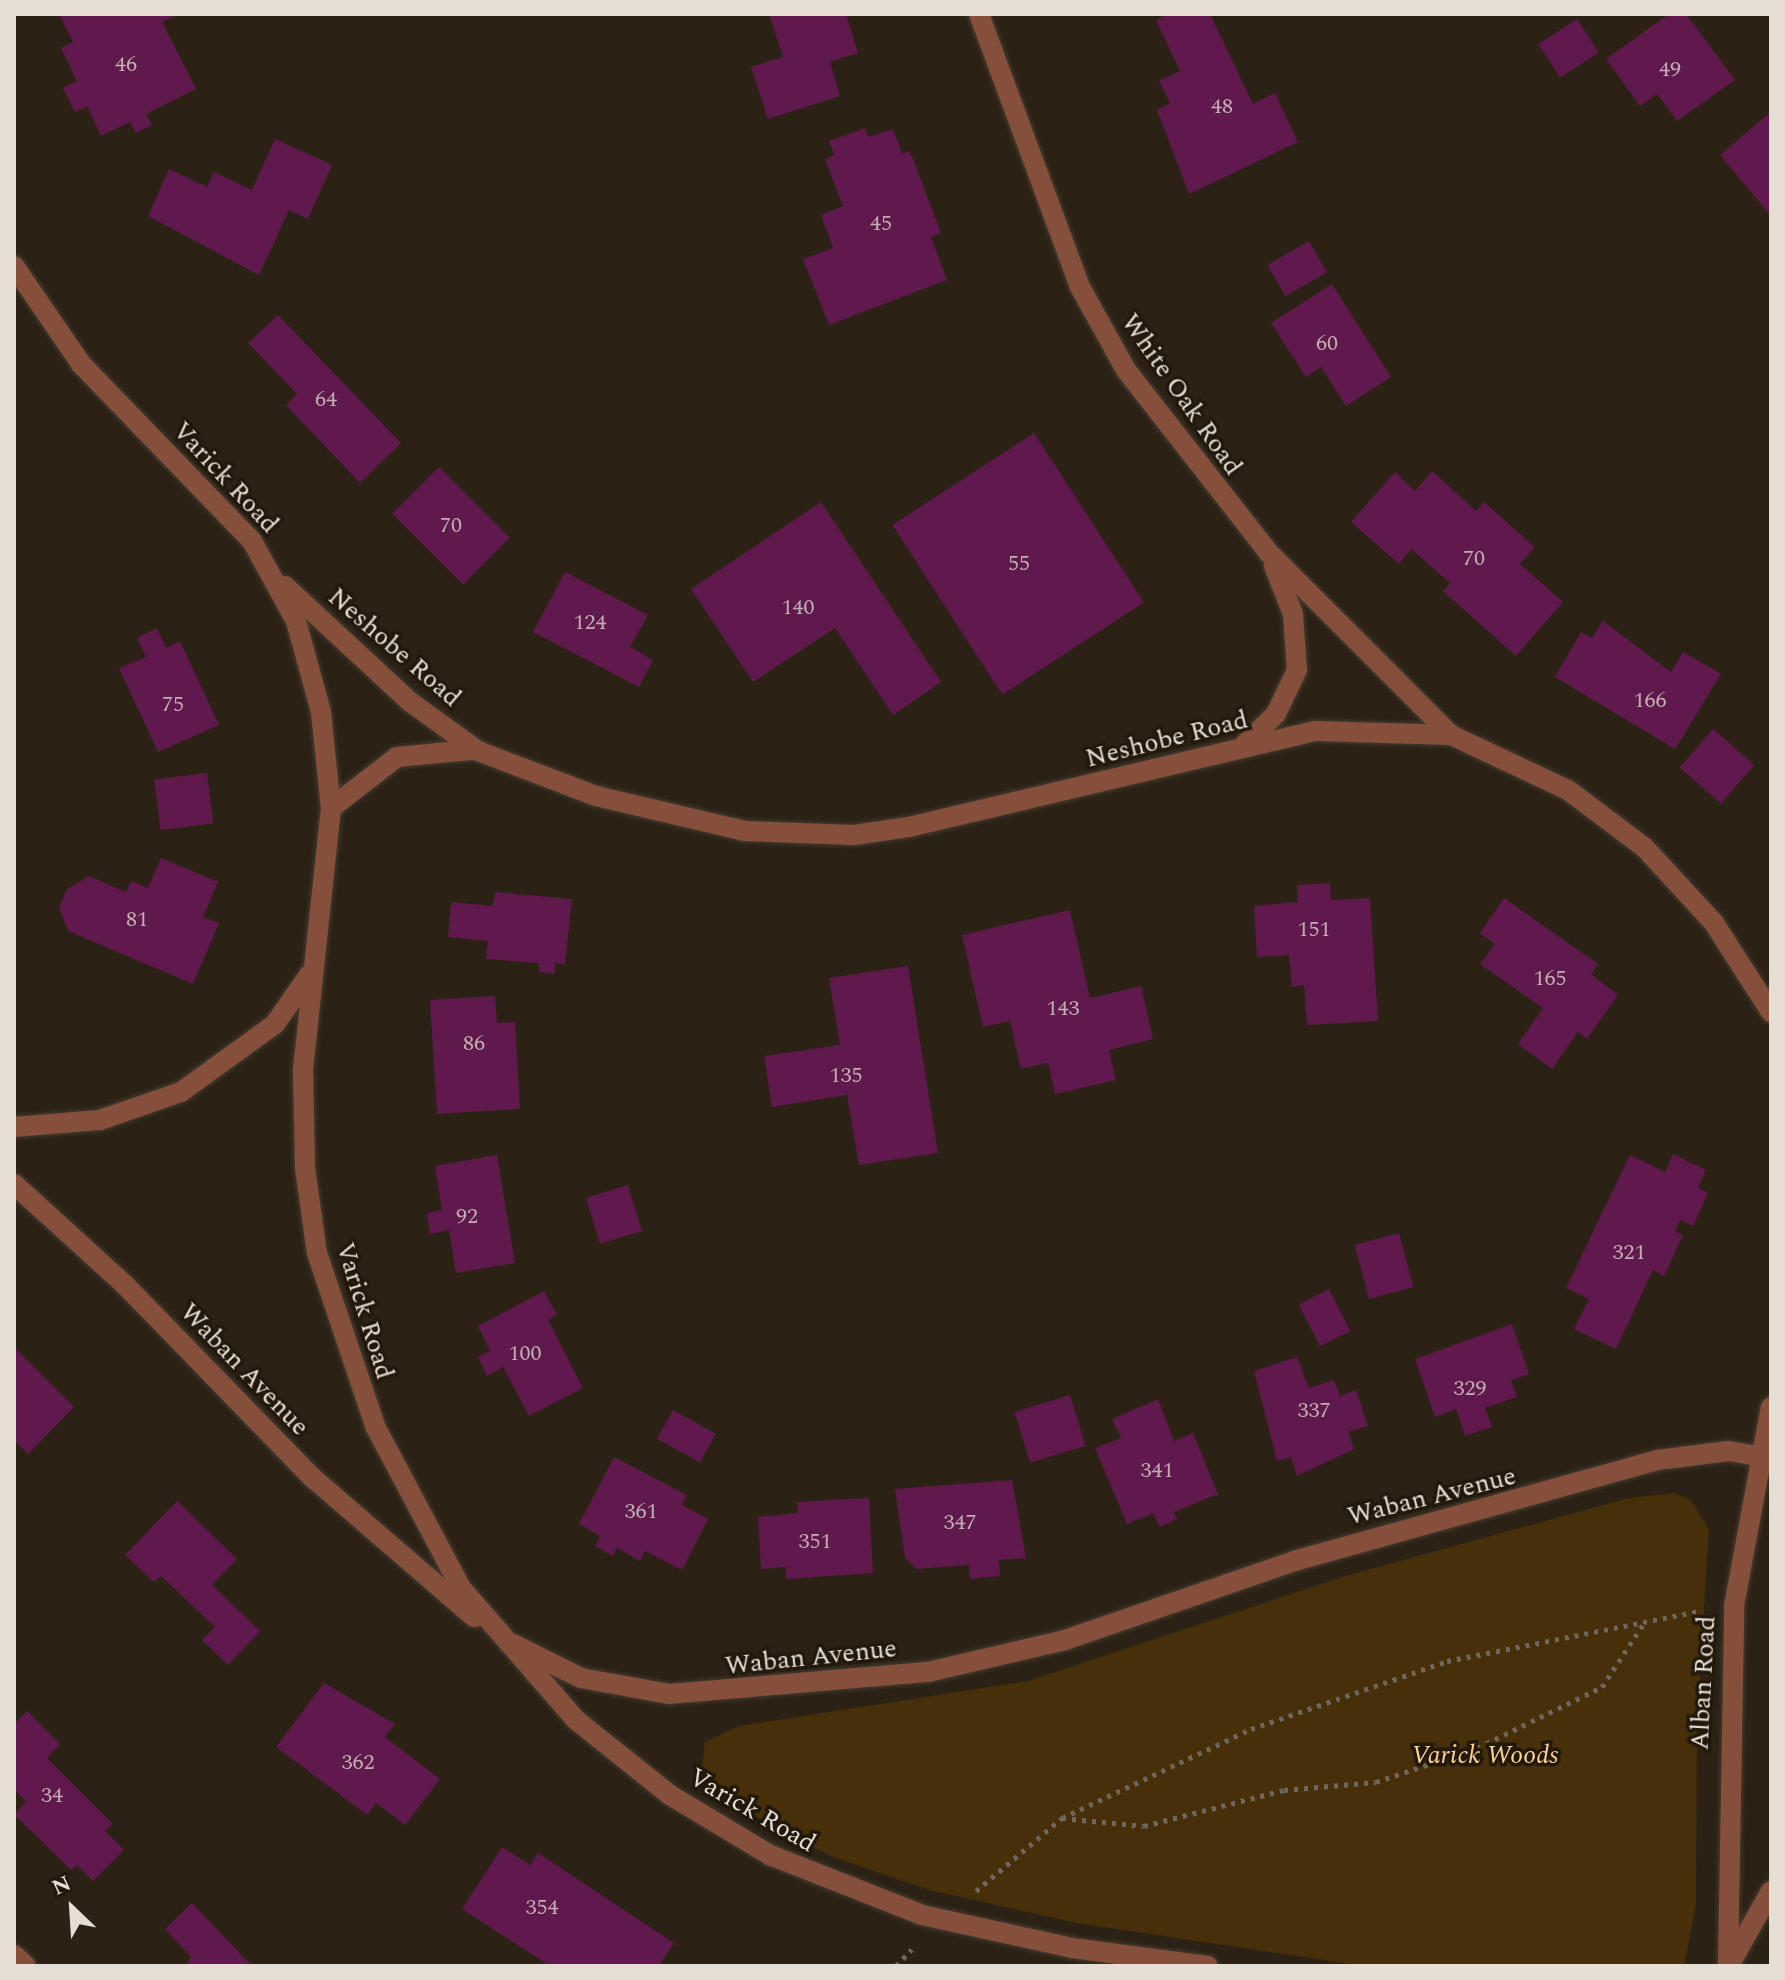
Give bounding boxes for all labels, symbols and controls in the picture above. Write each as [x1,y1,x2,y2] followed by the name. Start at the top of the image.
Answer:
[115,52,137,78] house number: 46
[1659,57,1681,83] house number: 49
[1211,94,1233,120] house number: 48
[870,211,892,237] house number: 45
[1114,308,1248,482] street label: White Oak Road
[1316,331,1338,357] house number: 60
[315,387,337,413] house number: 64
[165,416,285,540] street label: Varick Road
[440,513,462,539] house number: 70
[1463,546,1485,572] house number: 70
[1008,551,1030,577] house number: 55
[321,582,467,714] street label: Neshobe Road
[782,595,814,621] house number: 140
[574,610,606,636] house number: 124
[1634,688,1666,714] house number: 166
[162,692,184,718] house number: 75
[1083,705,1251,775] street label: Neshobe Road
[126,907,148,933] house number: 81
[1298,917,1330,943] house number: 151
[1534,966,1566,992] house number: 165
[1047,996,1079,1022] house number: 143
[463,1031,485,1057] house number: 86
[830,1063,862,1089] house number: 135
[456,1204,478,1230] house number: 92
[328,1239,400,1383] street label: Varick Road
[1613,1240,1645,1266] house number: 321
[173,1297,315,1443] street label: Waban Avenue
[509,1341,541,1367] house number: 100
[1454,1376,1486,1402] house number: 329
[1298,1398,1330,1424] house number: 337
[1141,1458,1173,1484] house number: 341
[1345,1461,1519,1533] street label: Waban Avenue
[625,1499,657,1525] house number: 361
[944,1510,976,1536] house number: 347
[799,1529,831,1555] house number: 351
[1685,1615,1723,1751] street label: Alban Road
[724,1633,898,1683] street label: Waban Avenue
[1411,1740,1559,1772] park label: Varick Woods
[342,1750,374,1776] house number: 362
[683,1762,821,1860] street label: Varick Road
[41,1783,63,1809] house number: 34
[47,1867,77,1905] text: N
[32,1868,112,1948] north arrow
[526,1895,558,1921] house number: 354

